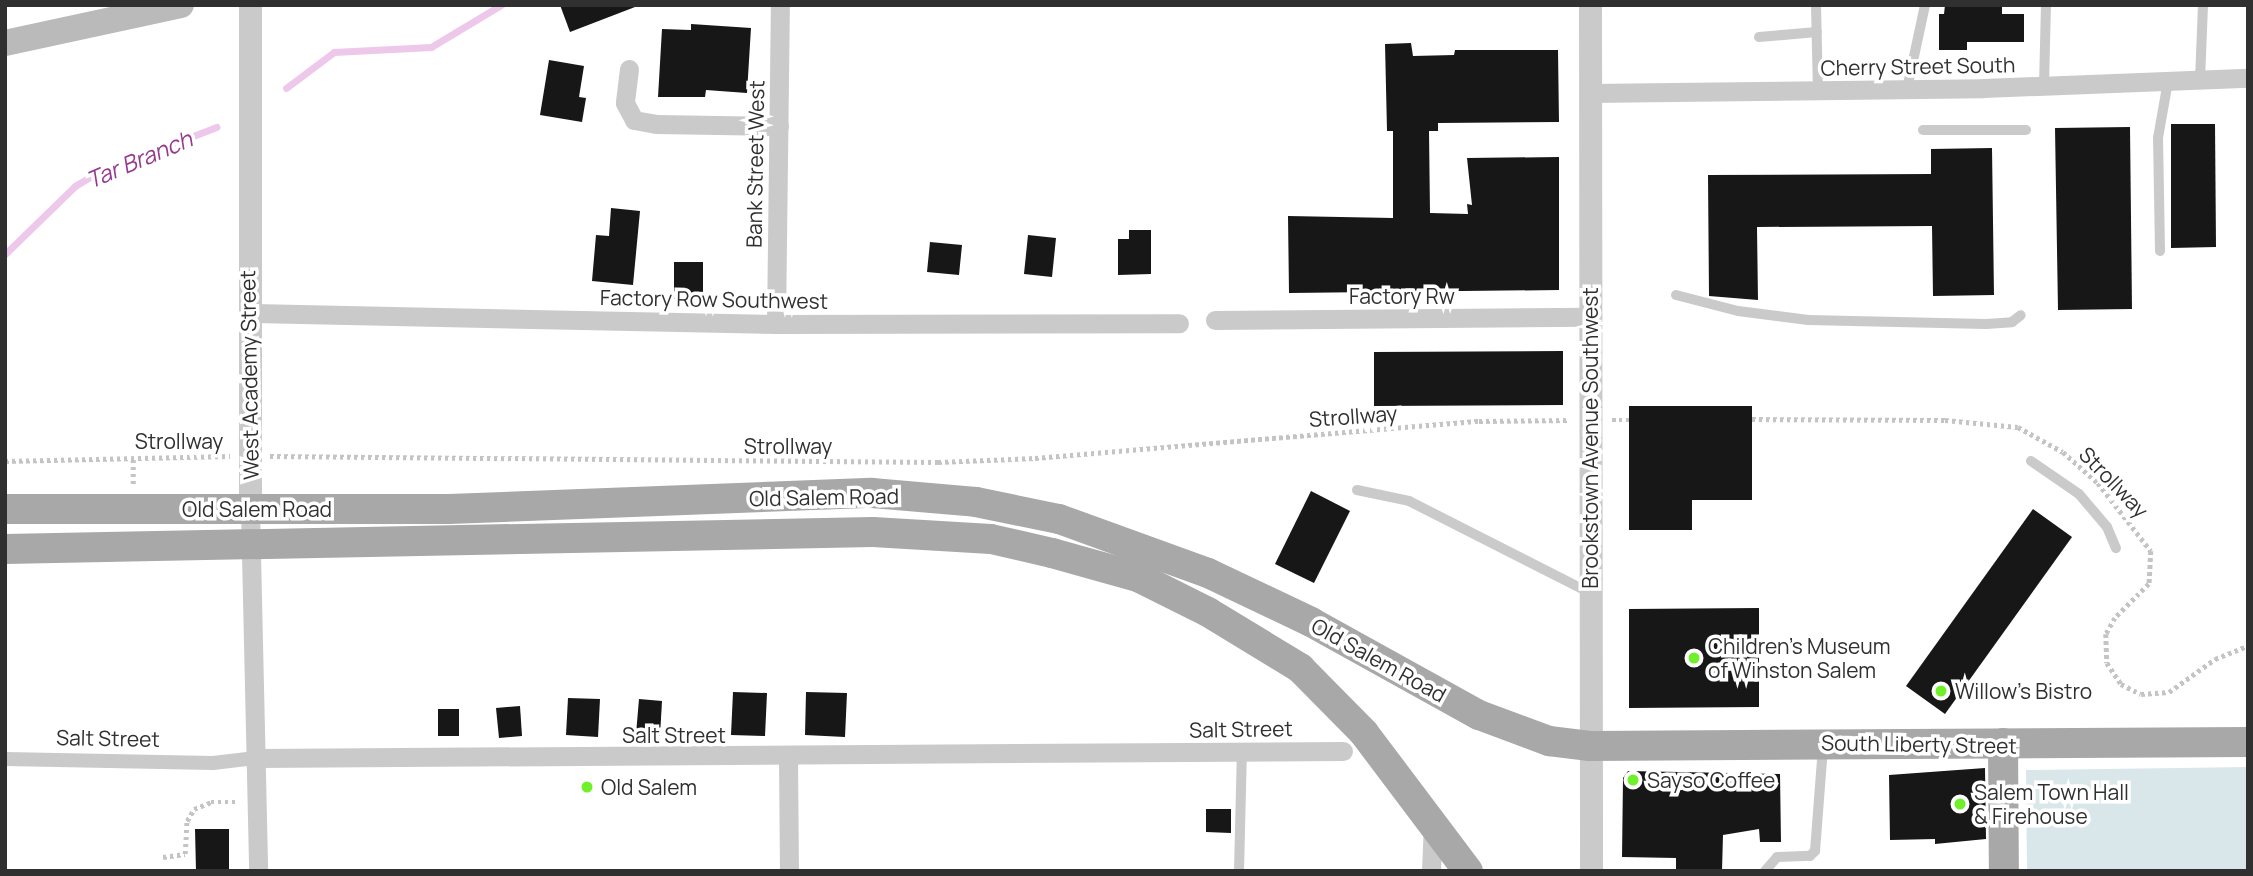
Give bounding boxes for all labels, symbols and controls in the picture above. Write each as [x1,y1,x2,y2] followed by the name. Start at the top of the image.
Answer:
[1820,52,2016,80] street label: Cherry Street South
[741,80,769,248] street label: Bank Street West
[82,124,196,194] water label: Tar Branch
[235,270,263,480] street label: West Academy Street
[1349,283,1455,309] street label: Factory Rw
[600,284,828,314] street label: Factory Row Southwest
[1577,287,1603,589] street label: Brookstown Avenue Southwest
[1308,400,1398,432] street label: Strollway
[135,428,223,454] street label: Strollway
[744,433,832,459] street label: Strollway
[2074,441,2154,523] street label: Strollway
[749,483,899,511] street label: Old Salem Road
[182,496,332,522] street label: Old Salem Road
[1307,613,1451,707] street label: Old Salem Road
[1708,633,1890,683] place label: Children's Museum of Winston Salem
[1686,650,1702,666] marker: Children's Museum of Winston Salem
[1955,678,2092,704] place label: Willow's Bistro
[1933,683,1949,699] marker: Willow's Bistro
[1189,715,1293,743] street label: Salt Street
[622,722,726,748] street label: Salt Street
[56,724,160,752] street label: Salt Street
[1821,730,2017,758] street label: South Liberty Street
[1647,767,1775,793] place label: Sayso Coffee
[1625,772,1641,788] marker: Sayso Coffee
[601,774,697,800] place label: Old Salem
[579,779,595,795] marker: Old Salem
[1974,779,2129,829] place label: Salem Town Hall & Firehouse
[1952,796,1968,812] marker: Salem Town Hall & Firehouse

